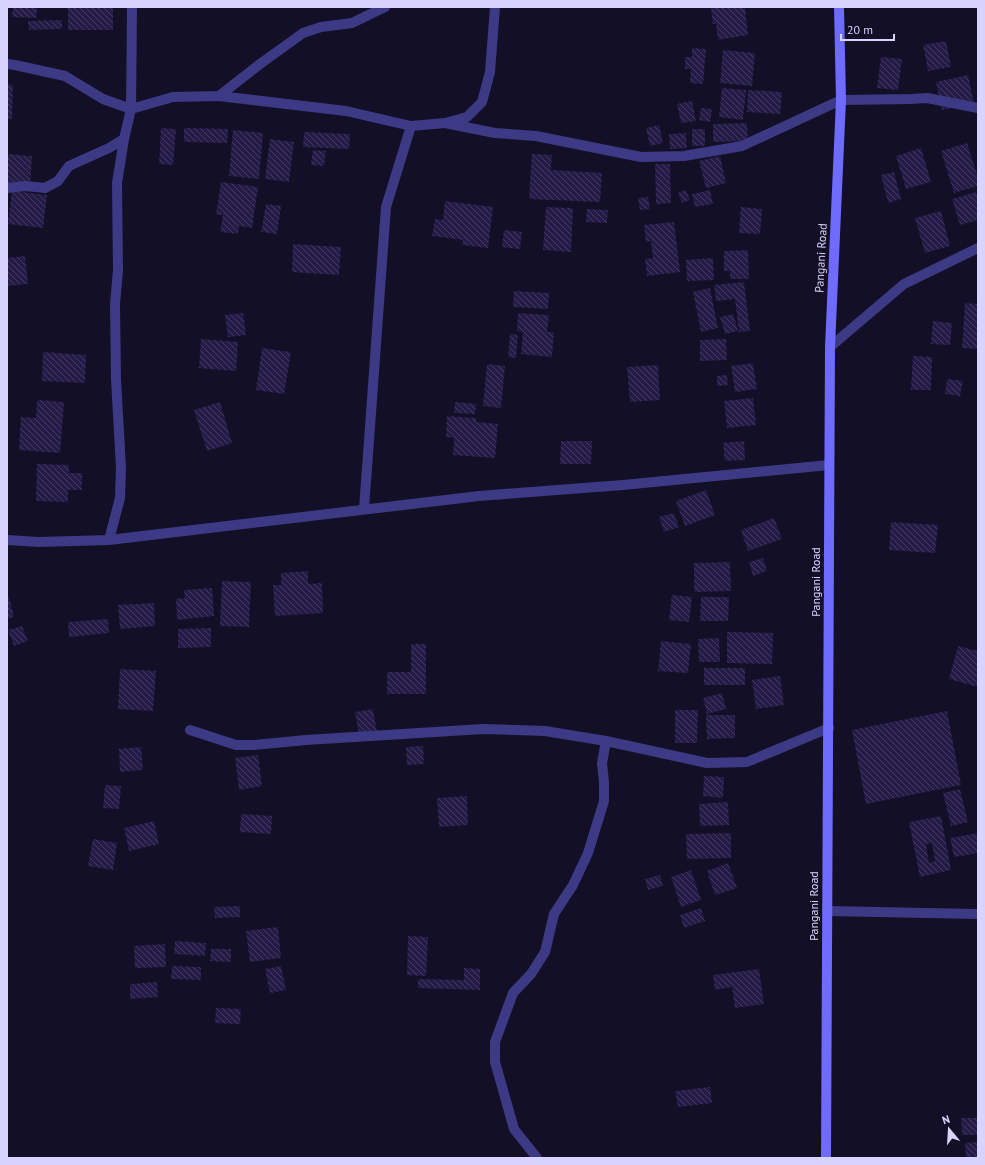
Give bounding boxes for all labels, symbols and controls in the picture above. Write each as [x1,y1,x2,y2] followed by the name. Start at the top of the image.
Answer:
[841,16,894,42] scale bar
[847,22,873,37] text: 20 m
[811,223,830,293] street label: Pangani Road
[808,547,823,617] street label: Pangani Road
[806,871,821,941] street label: Pangani Road
[929,1109,969,1149] north arrow
[940,1112,952,1127] text: N

